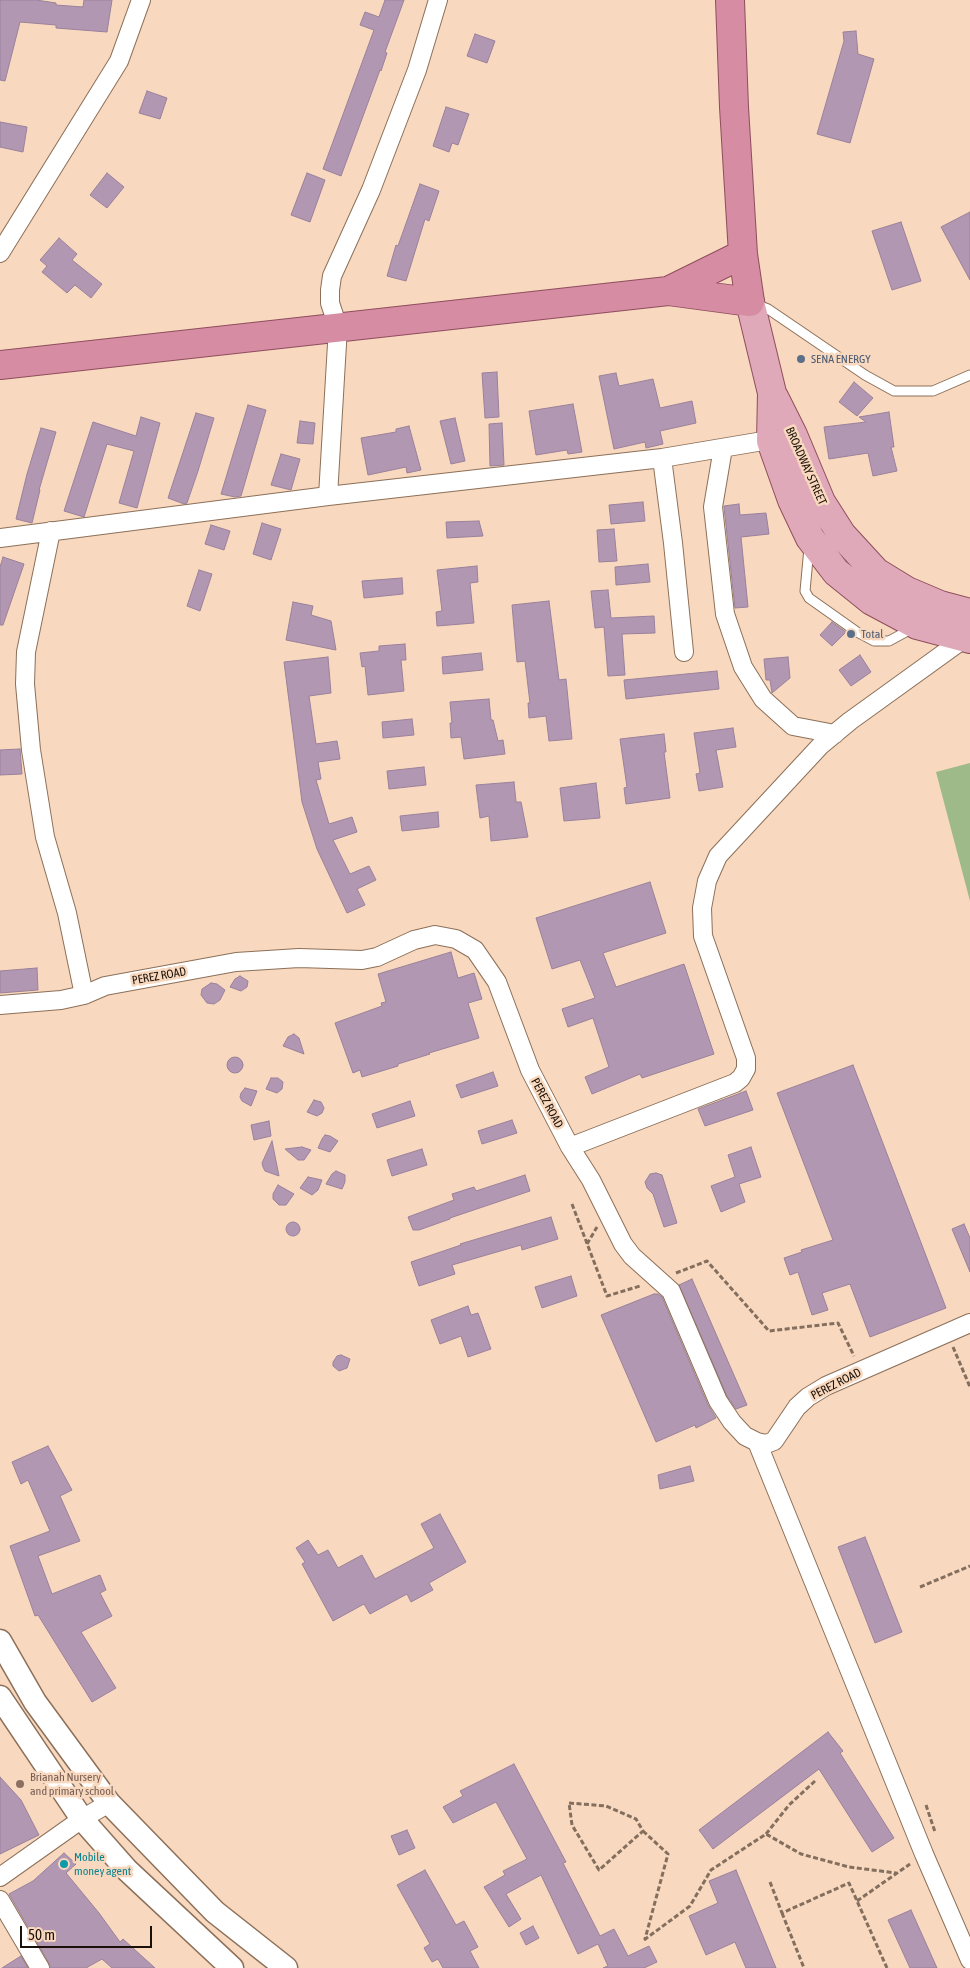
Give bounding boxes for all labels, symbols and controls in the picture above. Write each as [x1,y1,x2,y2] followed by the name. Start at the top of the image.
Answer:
[811,352,871,366] place label: SENA ENERGY
[795,353,807,365] marker: SENA ENERGY
[782,425,830,507] street label: BROADWAY STREET
[861,627,883,641] place label: Total
[845,628,857,640] marker: Total
[131,964,187,988] street label: PEREZ ROAD
[528,1075,566,1131] street label: PEREZ ROAD
[808,1365,864,1403] street label: PEREZ ROAD
[30,1770,114,1798] place label: Brianah Nursery and primary school
[14,1778,26,1790] marker: Brianah Nursery and primary school
[74,1850,131,1878] place label: Mobile money agent
[58,1858,70,1870] marker: Mobile money agent
[22,1916,155,1948] scale bar
[28,1926,55,1943] text: 50 m

